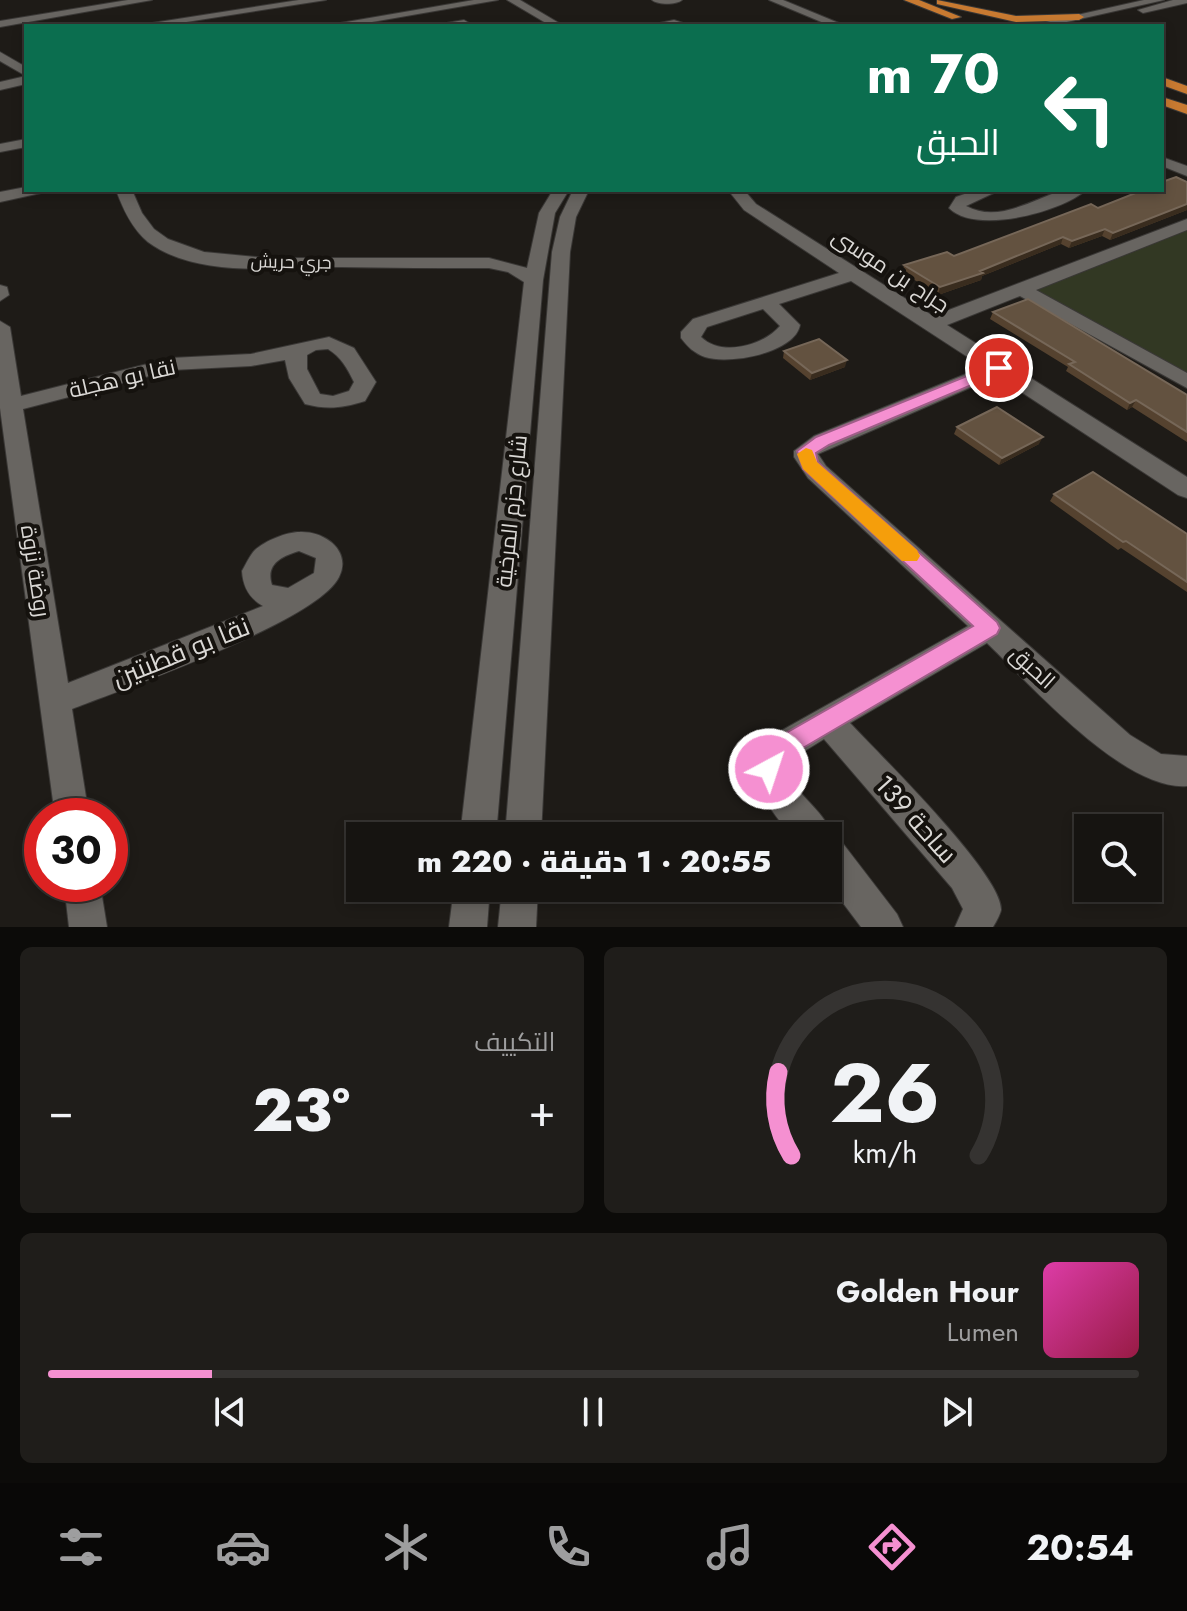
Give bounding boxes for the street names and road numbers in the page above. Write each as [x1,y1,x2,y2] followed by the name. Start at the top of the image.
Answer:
[826,220,956,320] street label: جراح بن موسى
[250,248,332,277] street label: جري حريش
[66,350,178,406] street label: نقا بو هجلة
[487,433,535,589] street label: شارع حزم المرخية
[13,523,59,619] street label: روضة نزوة
[107,607,255,697] street label: نقا بو قطبتين
[1003,638,1063,696] street label: الحبق
[866,766,966,872] street label: ساحة 139

